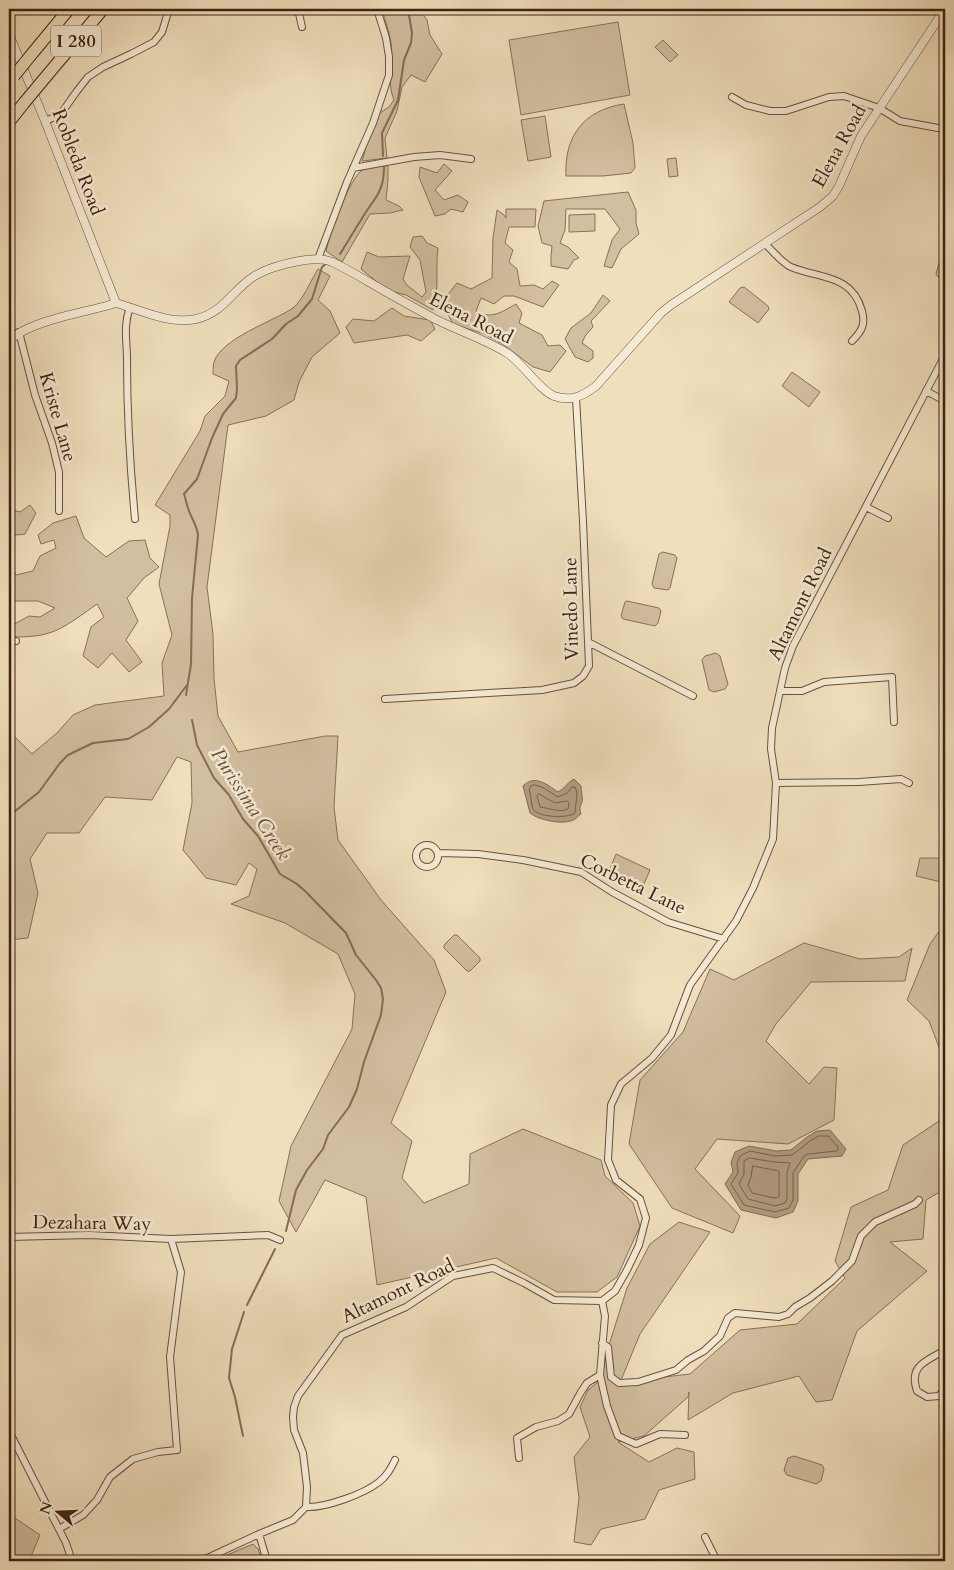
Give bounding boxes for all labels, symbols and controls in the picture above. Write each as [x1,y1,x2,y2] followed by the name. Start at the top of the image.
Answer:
[51,26,101,56] road number: I 280
[806,100,872,192] street label: Elena Road
[46,105,110,219] street label: Robleda Road
[425,286,517,350] street label: Elena Road
[33,369,83,465] street label: Kriste Lane
[761,543,839,665] street label: Altamont Road
[557,557,585,661] street label: Vinedo Lane
[205,743,298,866] water label: Purissima Creek
[576,847,690,921] street label: Corbetta Lane
[32,1209,152,1237] street label: Dezahara Way
[337,1252,459,1330] street label: Altamont Road
[32,1488,82,1538] north arrow
[35,1499,57,1517] text: N

